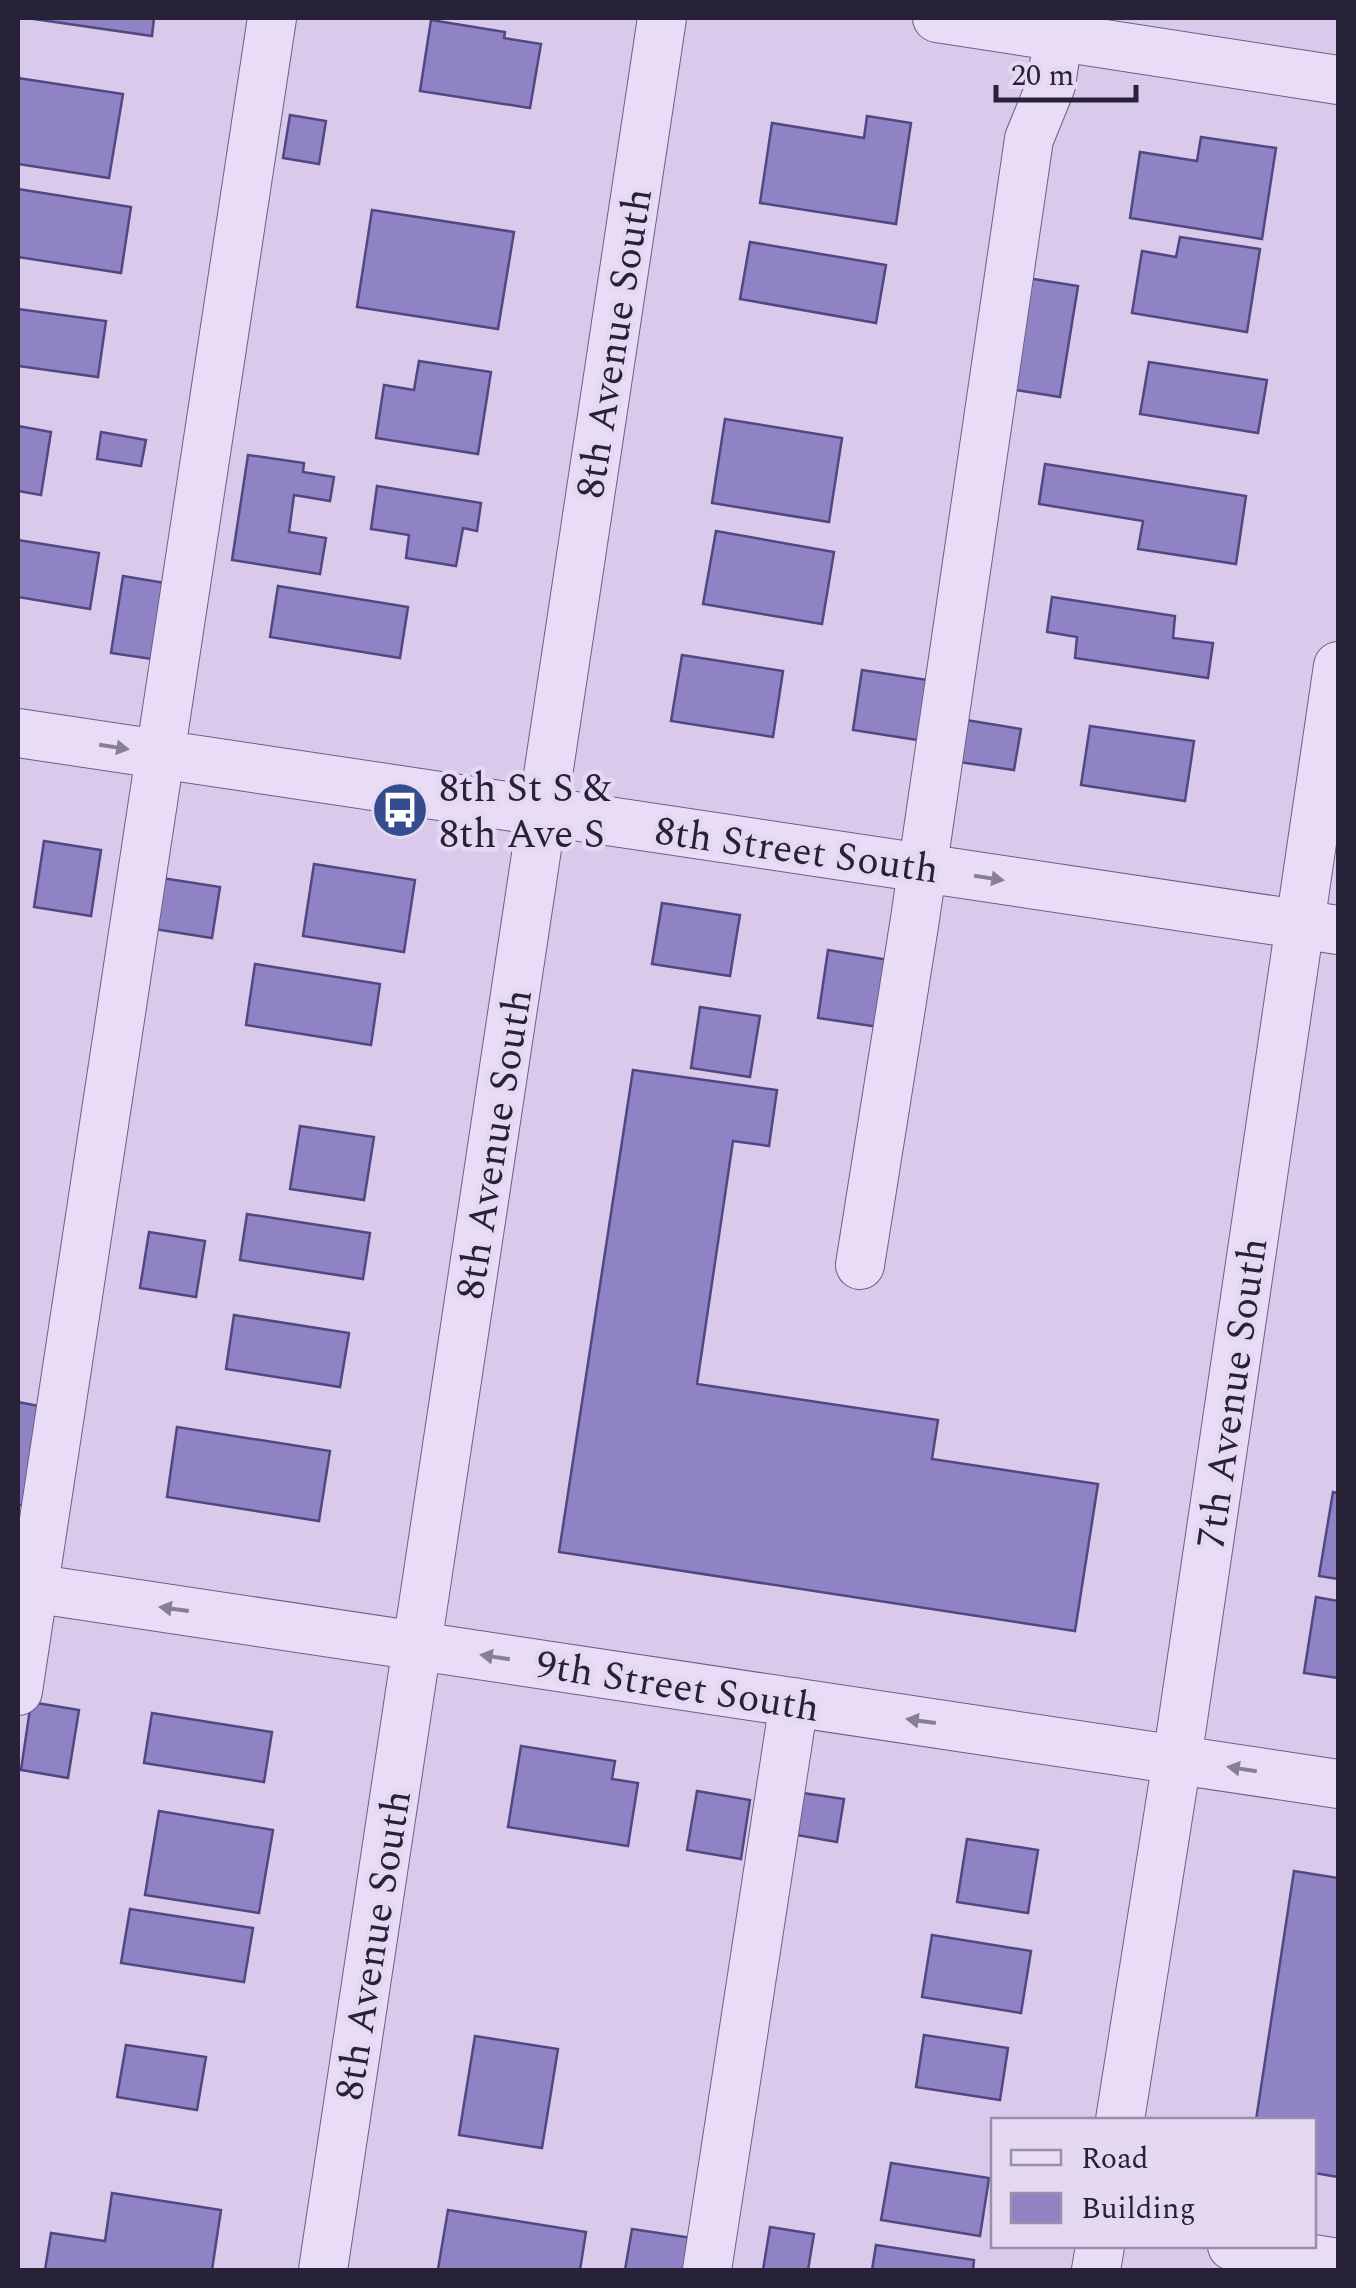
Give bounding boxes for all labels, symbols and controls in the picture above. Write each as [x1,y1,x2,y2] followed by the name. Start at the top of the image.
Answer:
[996,40,1136,102] scale bar
[1011,53,1074,99] text: 20 m
[561,184,670,503] street label: 8th Avenue South
[99,740,130,756] one-way arrow
[439,759,611,866] place label: 8th St S & 8th Ave S
[370,780,430,840] bus stop icon: 8th St S & 8th Ave S
[651,801,942,902] street label: 8th Street South
[974,870,1006,886] one-way arrow
[441,985,550,1304] street label: 8th Avenue South
[1181,1234,1285,1553] street label: 7th Avenue South
[158,1601,189,1617] one-way arrow
[532,1635,824,1740] street label: 9th Street South
[479,1649,511,1665] one-way arrow
[904,1713,936,1729] one-way arrow
[1226,1761,1257,1777] one-way arrow
[320,1786,429,2105] street label: 8th Avenue South
[991,2118,1316,2248] legend
[1081,2136,1149,2182] text: Road
[1081,2186,1196,2232] text: Building

